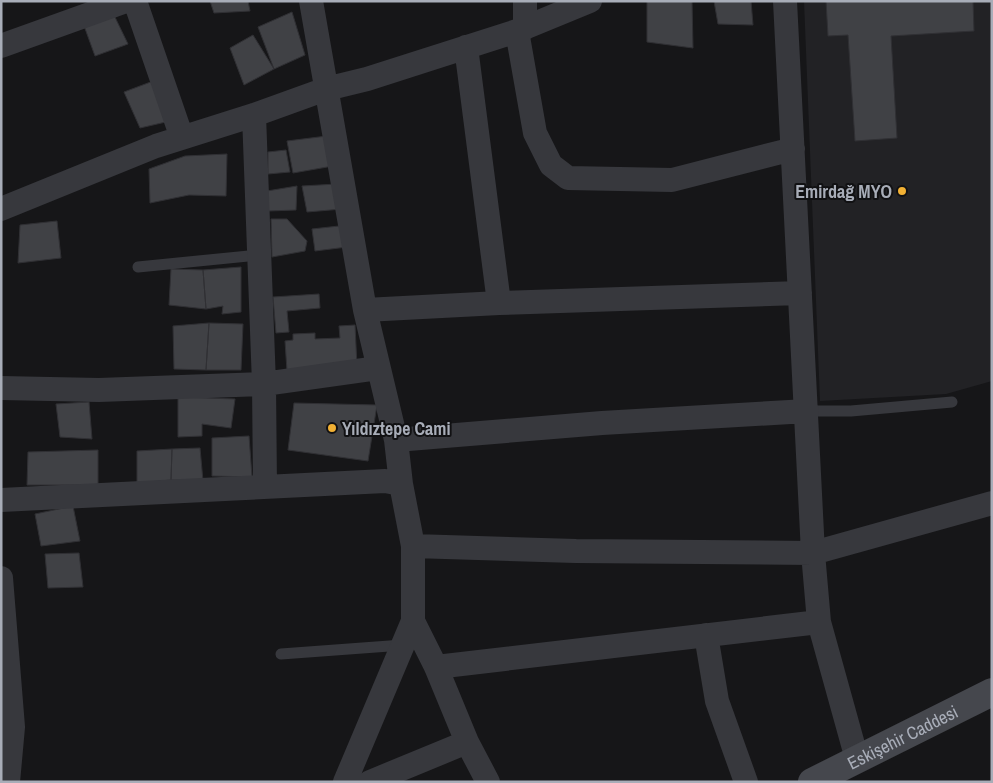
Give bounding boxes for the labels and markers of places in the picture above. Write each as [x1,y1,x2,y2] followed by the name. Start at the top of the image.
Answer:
[795,179,892,204] place label: Emirdağ MYO
[896,185,908,197] marker: Emirdağ MYO
[342,416,451,441] place label: Yıldıztepe Cami
[326,422,338,434] marker: Yıldıztepe Cami

